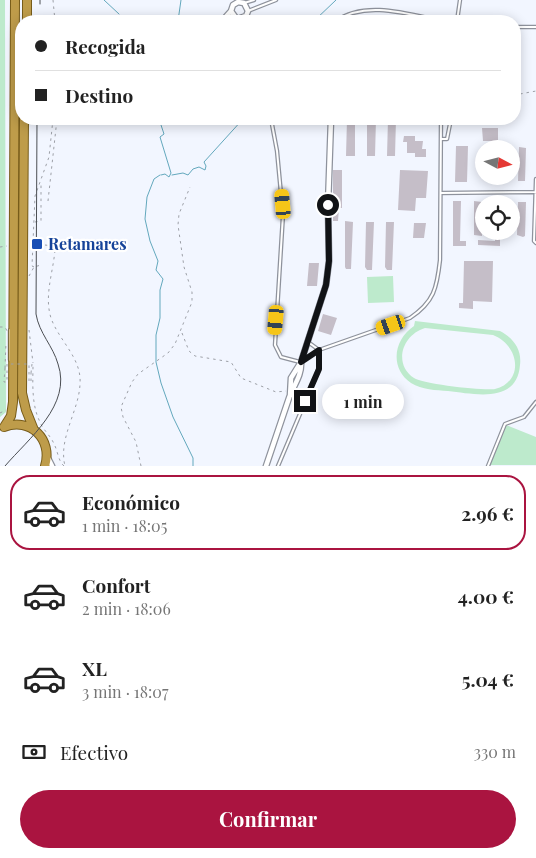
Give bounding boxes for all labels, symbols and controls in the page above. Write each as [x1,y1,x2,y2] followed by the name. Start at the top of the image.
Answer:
[65,33,146,59] text: Recogida
[65,82,133,108] text: Destino
[475,140,520,185] north arrow
[475,140,520,240] map controls
[274,188,291,220] car
[317,194,339,216] route start
[475,195,520,240] button: locate
[48,233,127,254] place label: Retamares
[30,237,44,251] marker: Retamares
[267,304,284,336] car
[374,313,407,337] car
[322,384,405,418] callout: 1 min
[294,390,316,412] route end
[343,391,383,412] text: 1 min
[82,489,180,515] text: Económico
[22,490,67,535] icon: car
[461,500,514,526] text: 2.96 €
[82,515,167,536] text: 1 min · 18:05
[82,572,150,598] text: Confort
[22,573,67,618] icon: car
[458,583,514,609] text: 4.00 €
[82,598,171,619] text: 2 min · 18:06
[82,655,107,681] text: XL
[22,656,67,701] icon: car
[462,666,514,692] text: 5.04 €
[82,681,168,702] text: 3 min · 18:07
[20,738,48,766] icon: cash
[60,739,128,765] text: Efectivo
[474,741,516,762] text: 330 m
[20,790,516,848] button: Confirmar

